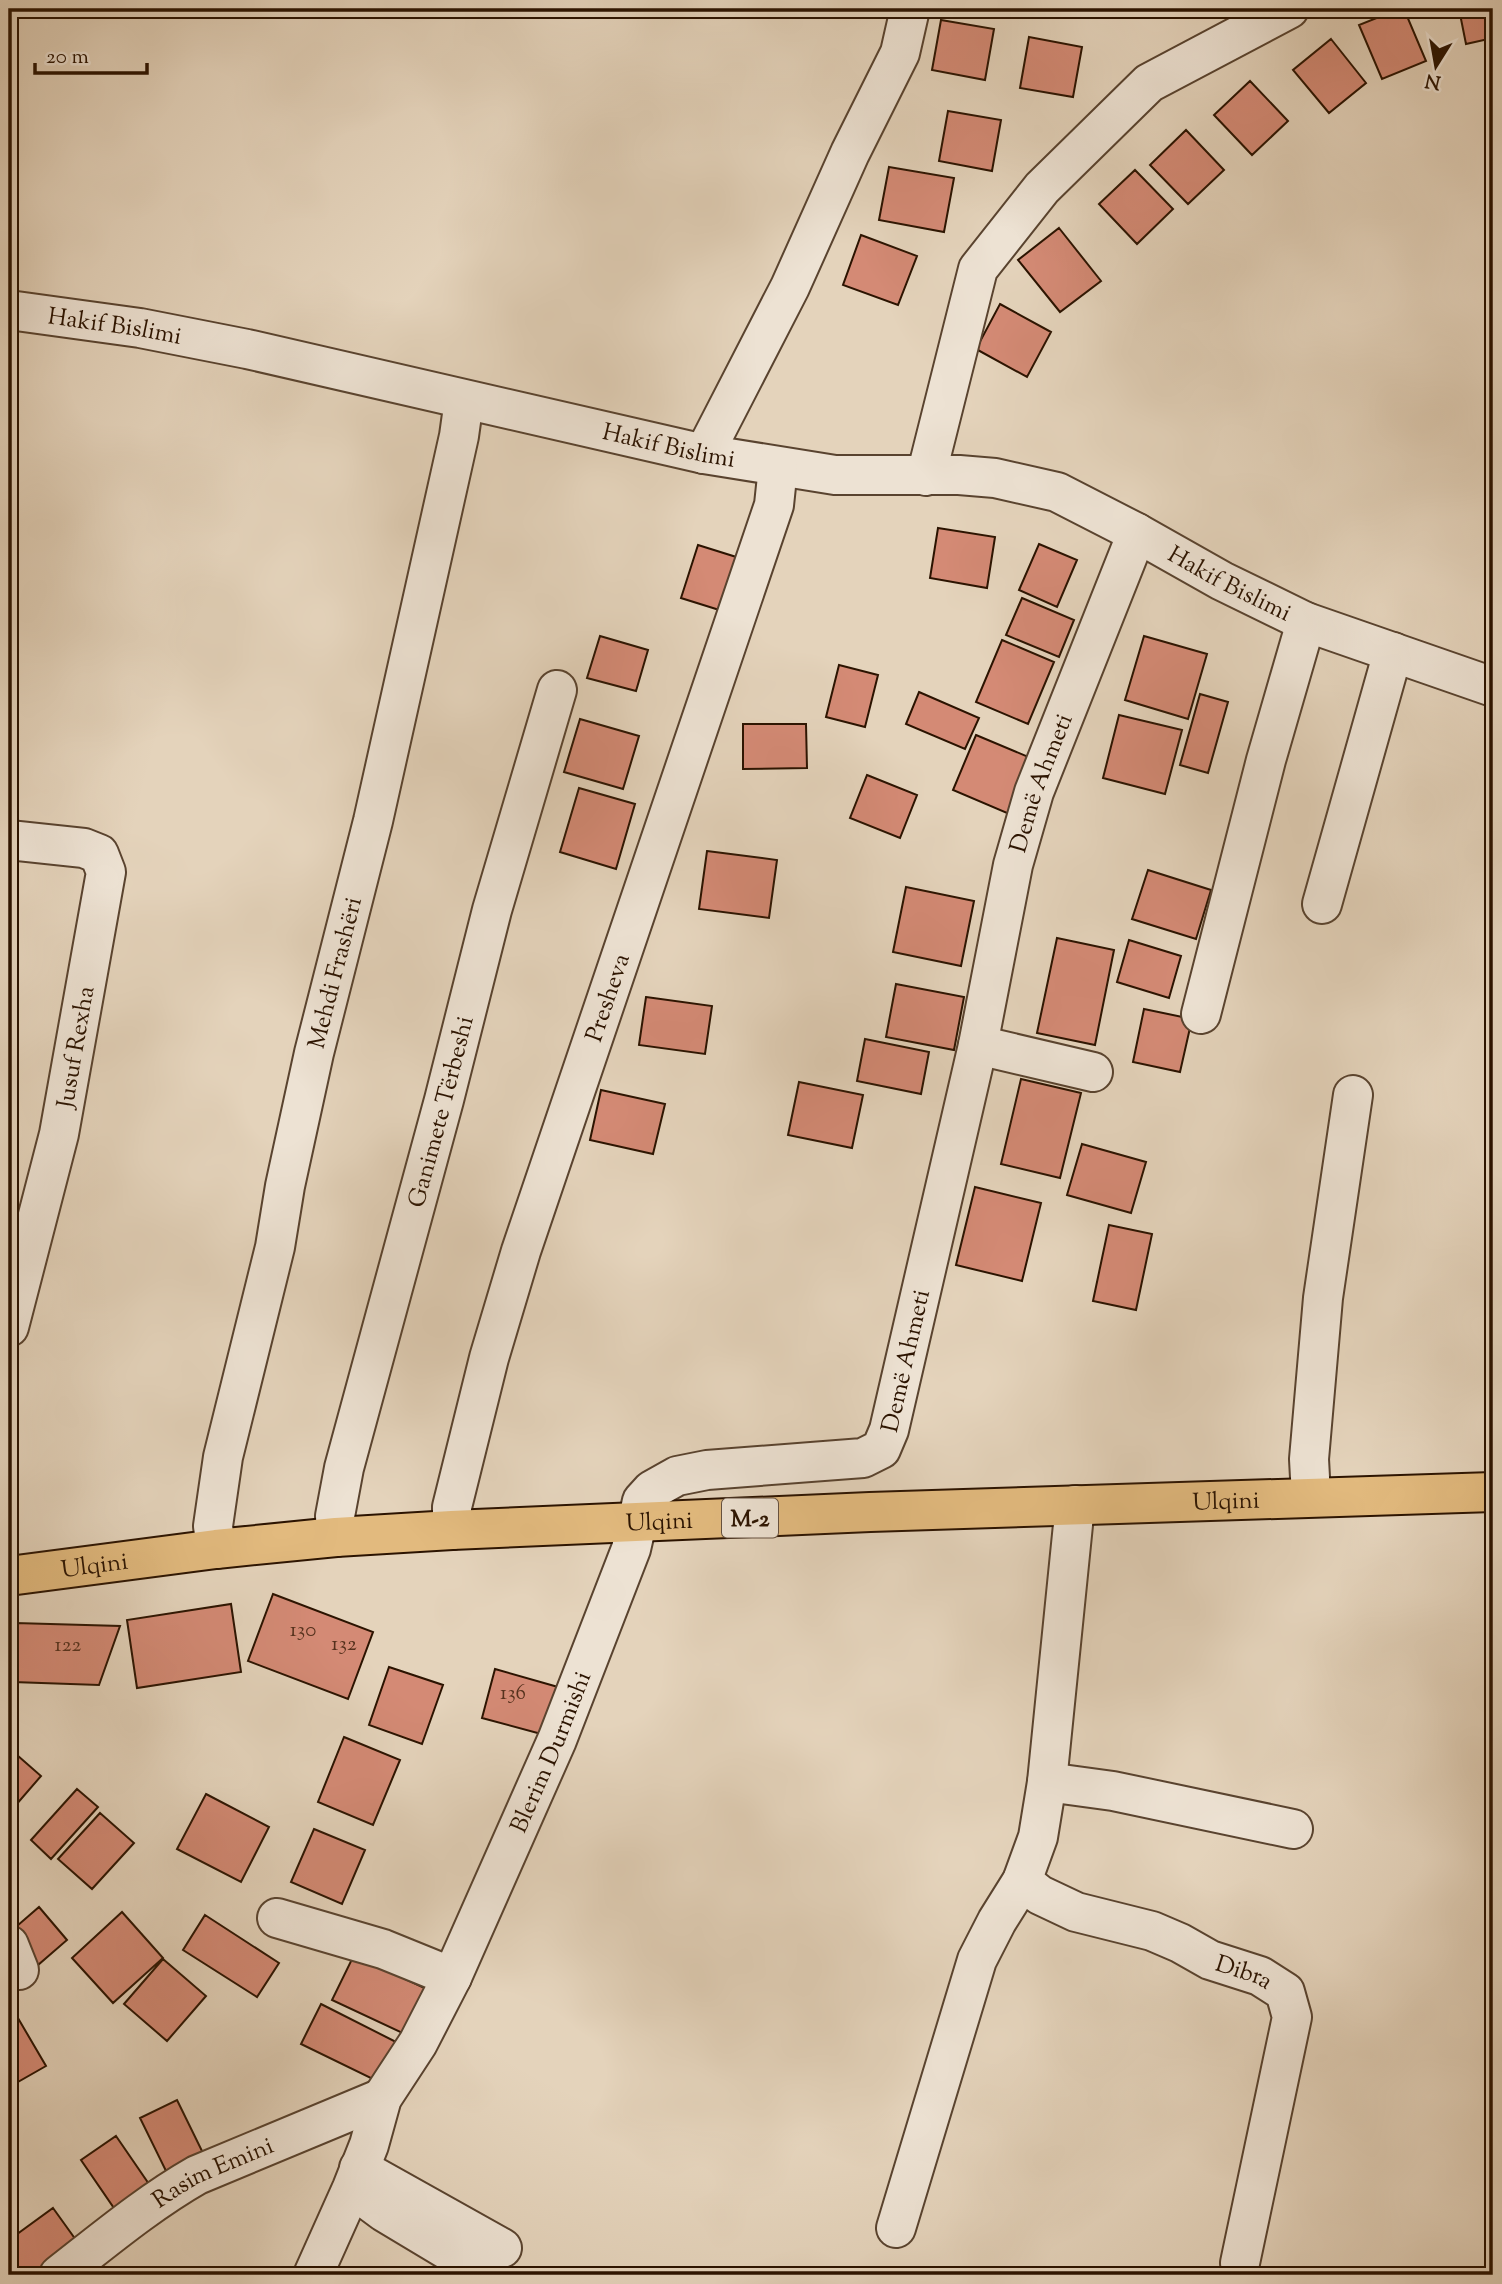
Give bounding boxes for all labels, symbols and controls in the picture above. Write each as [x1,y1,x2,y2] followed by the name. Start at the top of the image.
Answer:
[35,32,147,76] scale bar
[1400,32,1470,102] north arrow
[46,43,89,73] text: 20 m
[1423,66,1443,95] text: N
[46,301,185,355] street label: Hakif Bislimi
[599,416,737,478] street label: Hakif Bislimi
[1161,539,1297,631] street label: Hakif Bislimi
[1002,709,1083,857] street label: Demë Ahmeti
[301,894,372,1053] street label: Mehdi Frashëri
[578,949,640,1047] street label: Presheva
[49,984,104,1113] street label: Jusuf Rexha
[401,1013,484,1212] street label: Ganimete Tërbeshi
[874,1286,940,1436] street label: Demë Ahmeti
[1192,1484,1260,1521] street label: Ulqini
[722,1498,778,1538] road number: M-2
[625,1505,694,1542] street label: Ulqini
[59,1546,130,1588] street label: Ulqini
[290,1616,316,1646] house number: 130
[331,1630,357,1660] house number: 132
[55,1631,82,1661] house number: 122
[503,1667,601,1839] street label: Blerim Durmishi
[500,1679,526,1709] house number: 136
[1211,1948,1279,1999] street label: Dibra
[146,2130,280,2218] street label: Rasim Emini

